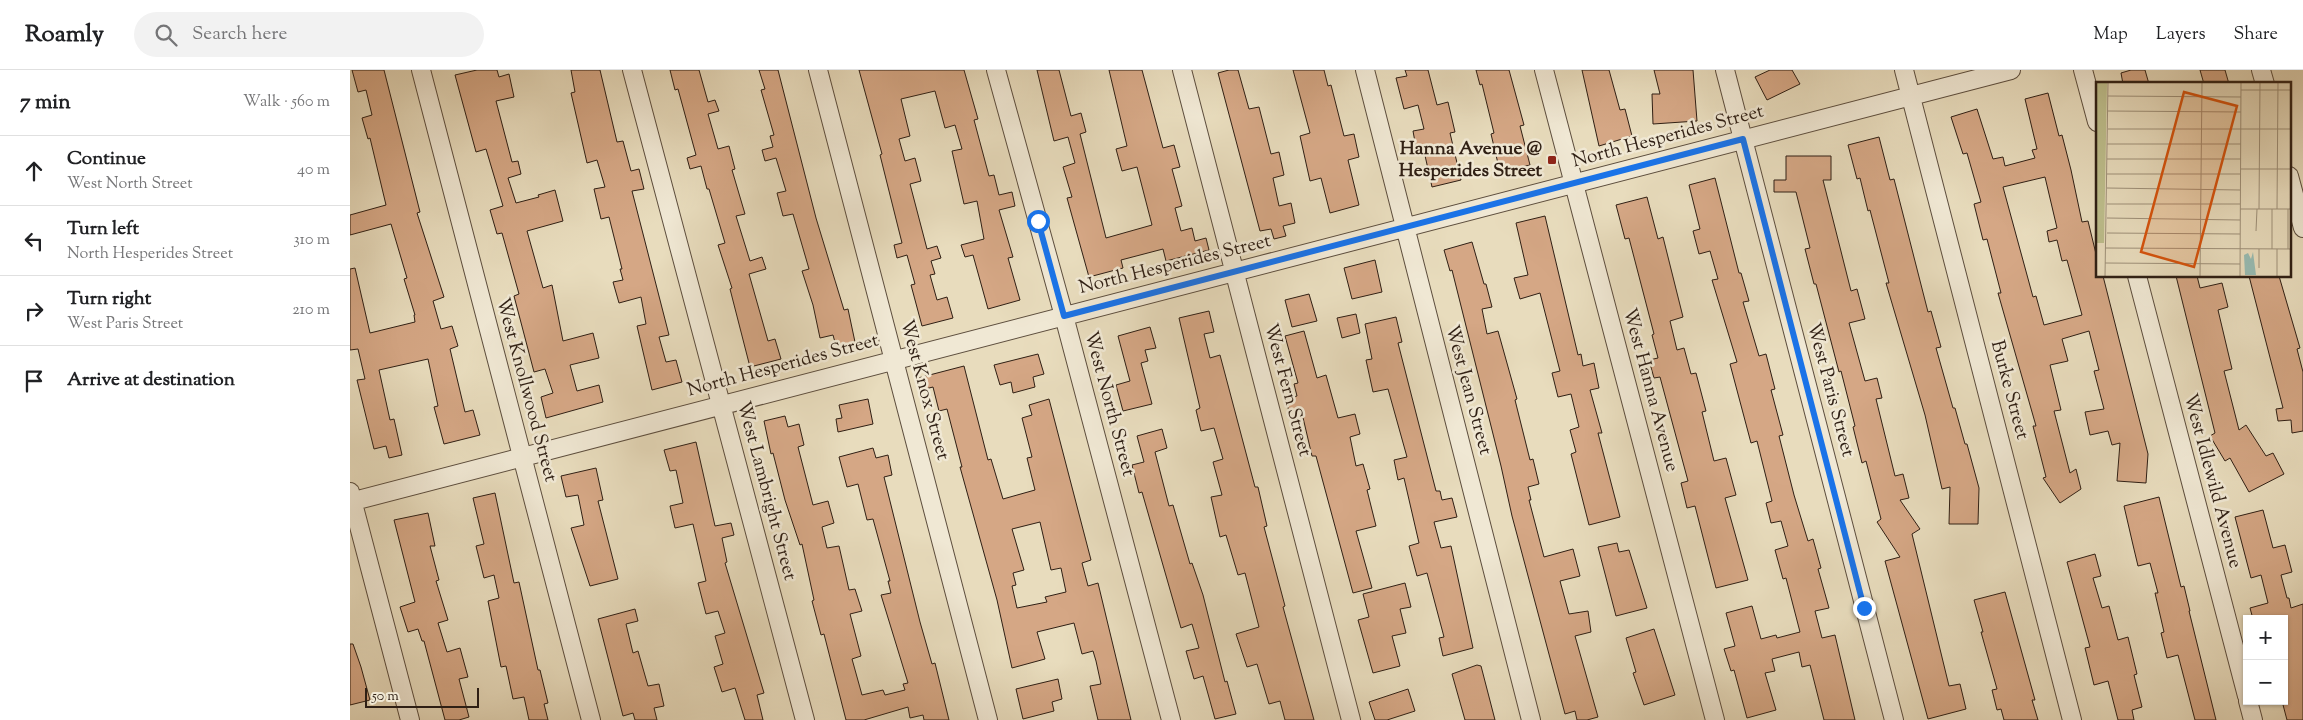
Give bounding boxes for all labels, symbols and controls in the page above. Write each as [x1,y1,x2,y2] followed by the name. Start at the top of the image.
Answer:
[134,12,484,57] search box
[25,18,104,52] text: Roamly
[152,21,180,49] icon: search
[192,21,287,48] text: Search here
[2093,22,2128,48] text: Map
[2156,22,2206,48] text: Layers
[2234,22,2278,48] text: Share
[2096,82,2290,278] inset map
[20,88,71,118] text: 7 min
[243,91,330,114] text: Walk · 560 m
[1569,98,1767,176] street label: North Hesperides Street
[1399,136,1542,185] place label: Hanna Avenue @ Hesperides Street
[67,146,146,173] text: Continue
[1546,154,1558,166] marker: Hanna Avenue @ Hesperides Street
[20,157,48,185] icon: ahead
[297,159,330,182] text: 40 m
[67,173,193,196] text: West North Street
[1027,210,1050,233] route start
[67,216,139,243] text: Turn left
[20,227,48,255] icon: left
[1076,228,1274,302] street label: North Hesperides Street
[293,229,330,252] text: 310 m
[67,243,233,266] text: North Hesperides Street
[67,286,151,313] text: Turn right
[488,295,564,486] street label: West Knollwood Street
[20,297,48,325] icon: right
[292,299,330,322] text: 210 m
[1615,305,1685,475] street label: West Hanna Avenue
[67,313,183,336] text: West Paris Street
[892,317,956,464] street label: West Knox Street
[1256,320,1318,460] street label: West Fern Street
[1799,320,1861,461] street label: West Paris Street
[1438,322,1498,458] street label: West Jean Street
[684,327,882,405] street label: North Hesperides Street
[1077,328,1141,480] street label: West North Street
[1983,337,2035,443] street label: Burke Street
[20,367,48,395] icon: arrive
[67,367,235,394] text: Arrive at destination
[2176,391,2248,571] street label: West Idlewild Avenue
[729,398,803,584] street label: West Lambright Street
[1853,597,1876,620] route end
[2243,615,2288,705] map controls
[2243,615,2288,660] button: +
[2243,660,2288,705] button: −
[365,685,479,708] scale bar
[372,687,399,707] text: 50 m

